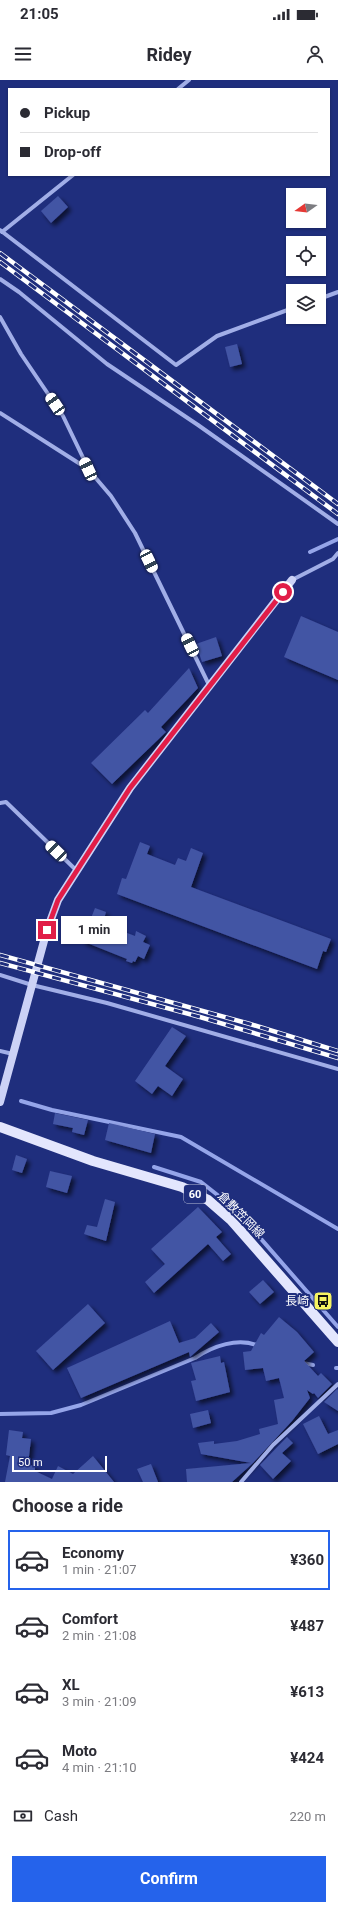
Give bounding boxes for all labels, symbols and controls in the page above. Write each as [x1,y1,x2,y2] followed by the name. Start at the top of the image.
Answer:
[20,5,59,23] text: 21:05
[12,43,34,65] icon: menu
[304,43,326,65] icon: person
[146,44,192,65] text: Ridey
[44,104,90,122] text: Pickup
[44,143,101,161] text: Drop-off
[286,188,326,228] north arrow
[286,188,326,324] map controls
[286,236,326,276] button: locate
[286,284,326,324] button: layers
[43,391,67,417] car
[77,456,99,482] car
[138,548,160,574] car
[274,583,292,601] route start
[179,632,201,658] car
[43,838,69,864] car
[61,916,127,944] callout: 1 min
[38,921,56,939] route end
[78,922,110,937] text: 1 min
[184,1185,206,1203] road number: 60
[215,1189,267,1241] street label: 倉敷笠岡線
[312,1290,334,1312] bus stop icon: 長崎
[285,1294,309,1308] place label: 長崎
[12,1454,107,1473] scale bar
[18,1456,43,1469] text: 50 m
[12,1495,123,1516] text: Choose a ride
[14,1542,50,1578] icon: car
[62,1544,124,1562] text: Economy
[290,1551,324,1569] text: ¥360
[62,1562,137,1577] text: 1 min · 21:07
[14,1608,50,1644] icon: car
[62,1610,118,1628] text: Comfort
[290,1617,324,1635] text: ¥487
[62,1628,137,1643] text: 2 min · 21:08
[14,1674,50,1710] icon: car
[62,1676,80,1694] text: XL
[290,1683,324,1701] text: ¥613
[62,1694,137,1709] text: 3 min · 21:09
[14,1740,50,1776] icon: car
[62,1742,97,1760] text: Moto
[290,1749,324,1767] text: ¥424
[62,1760,137,1775] text: 4 min · 21:10
[12,1805,34,1827] icon: cash
[44,1807,78,1825] text: Cash
[289,1809,326,1824] text: 220 m
[12,1856,326,1902] button: Confirm

